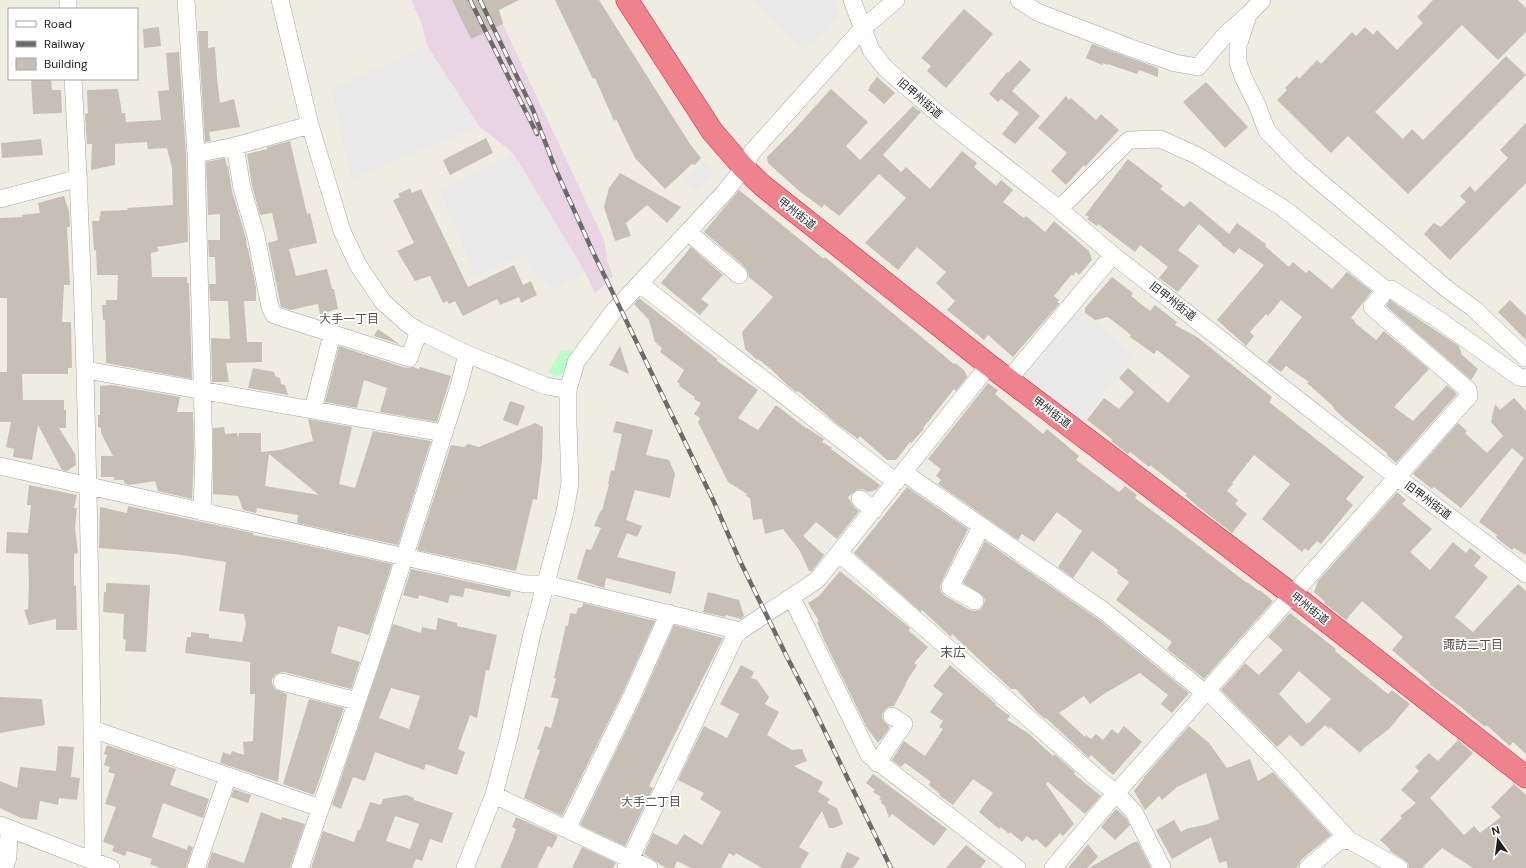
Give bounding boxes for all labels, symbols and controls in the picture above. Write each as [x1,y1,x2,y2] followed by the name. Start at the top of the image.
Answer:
[8,8,138,80] legend
[44,16,72,32] text: Road
[44,36,85,52] text: Railway
[44,56,88,72] text: Building
[895,75,945,121] street label: 旧甲州街道
[775,194,819,232] street label: 甲州街道
[1147,279,1199,323] street label: 旧甲州街道
[319,311,379,327] district label: 大手一丁目
[1030,393,1074,431] street label: 甲州街道
[1402,478,1454,522] street label: 旧甲州街道
[1288,589,1332,627] street label: 甲州街道
[1443,637,1503,653] district label: 諏訪二丁目
[940,644,966,661] district label: 末広
[621,794,681,810] district label: 大手二丁目
[1478,820,1518,860] north arrow
[1490,823,1501,838] text: N

